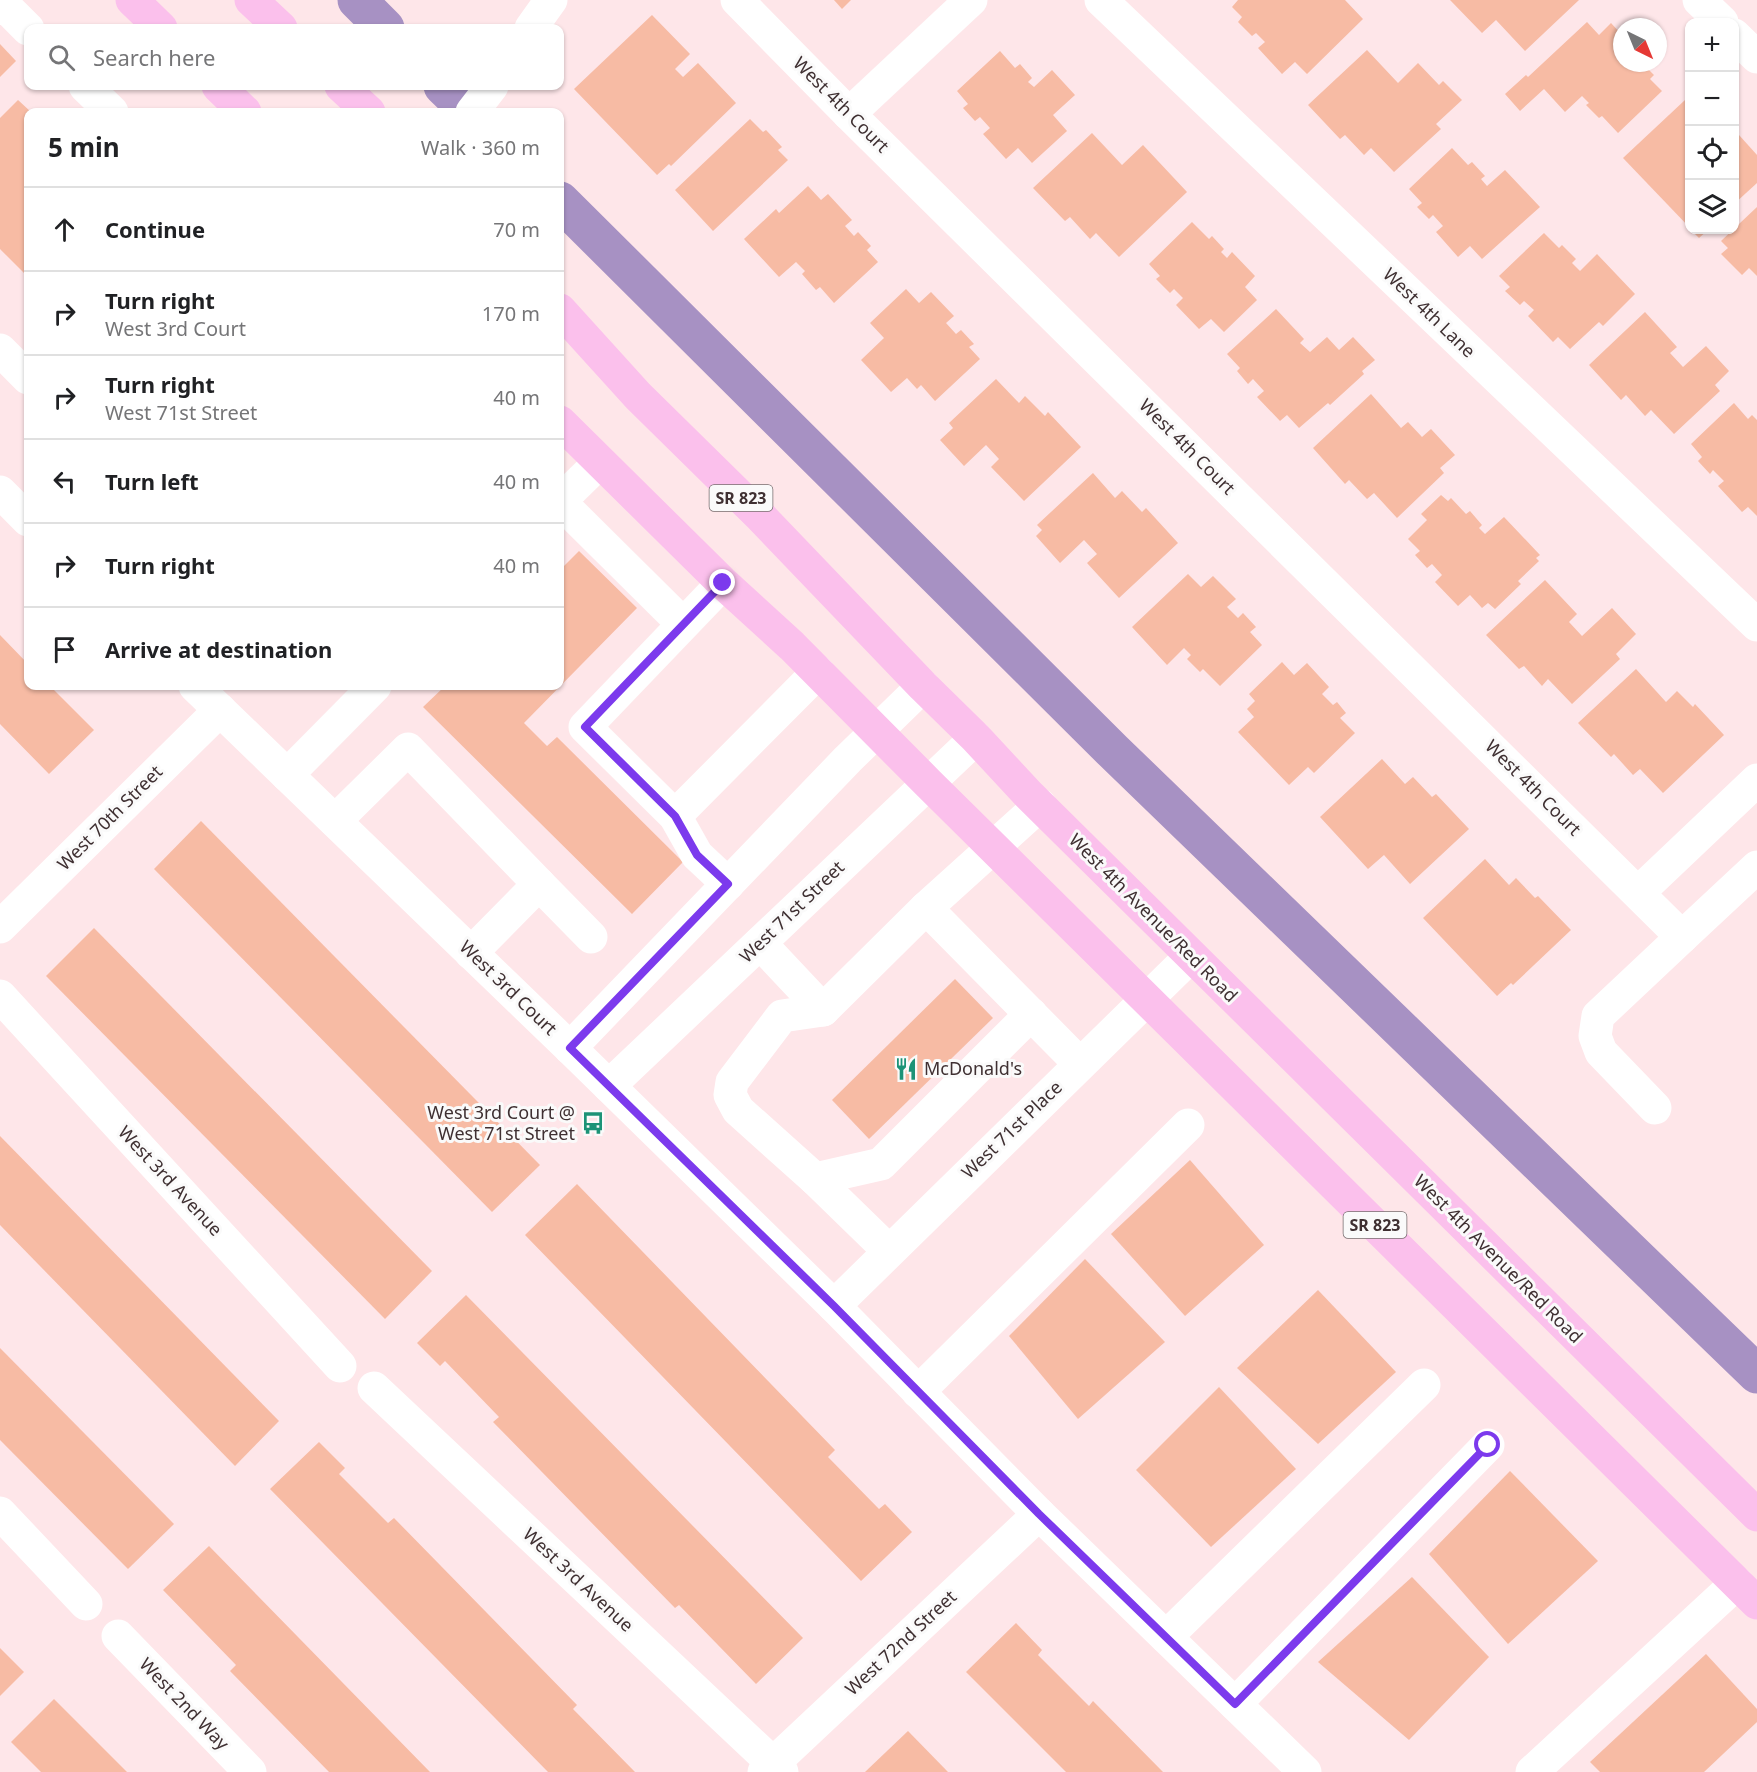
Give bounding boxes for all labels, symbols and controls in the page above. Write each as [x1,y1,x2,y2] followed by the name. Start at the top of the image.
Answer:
[1613,18,1667,72] north arrow
[1685,18,1739,234] map controls
[1685,18,1739,72] button: +
[24,24,564,90] search box
[45,41,78,74] icon: search
[93,42,215,72] text: Search here
[789,51,895,158] street label: West 4th Court
[1685,72,1739,126] button: −
[1685,126,1739,180] button: locate
[48,129,120,165] text: 5 min
[421,134,540,161] text: Walk · 360 m
[1685,180,1739,234] button: layers
[48,213,81,246] icon: ahead
[105,214,205,244] text: Continue
[493,216,540,243] text: 70 m
[1378,262,1481,363] street label: West 4th Lane
[105,285,215,315] text: Turn right
[48,297,81,330] icon: right
[482,300,540,327] text: 170 m
[105,315,246,342] text: West 3rd Court
[105,369,215,399] text: Turn right
[48,381,81,414] icon: right
[493,384,540,411] text: 40 m
[1135,393,1241,500] street label: West 4th Court
[105,399,257,426] text: West 71st Street
[48,465,81,498] icon: left
[105,466,199,496] text: Turn left
[493,468,540,495] text: 40 m
[710,485,772,511] road number: SR 823
[48,549,81,582] icon: right
[105,550,215,580] text: Turn right
[493,552,540,579] text: 40 m
[709,569,735,595] route end
[48,633,81,666] icon: arrive
[105,634,332,664] text: Arrive at destination
[1481,734,1587,841] street label: West 4th Court
[51,759,167,875] street label: West 70th Street
[1064,828,1243,1007] street label: West 4th Avenue/Red Road
[734,855,849,967] street label: West 71st Street
[455,935,563,1040] street label: West 3rd Court
[893,1056,919,1082] restaurant icon: McDonald's
[924,1056,1022,1080] place label: McDonald's
[956,1075,1067,1183] street label: West 71st Place
[427,1100,575,1145] place label: West 3rd Court @ West 71st Street
[580,1110,606,1136] bus stop icon: West 3rd Court @ West 71st Street
[113,1120,228,1241] street label: West 3rd Avenue
[1409,1169,1588,1348] street label: West 4th Avenue/Red Road
[1344,1212,1406,1238] road number: SR 823
[1474,1431,1500,1457] route start
[518,1522,639,1637] street label: West 3rd Avenue
[839,1584,962,1700] street label: West 72nd Street
[135,1652,235,1755] street label: West 2nd Way

